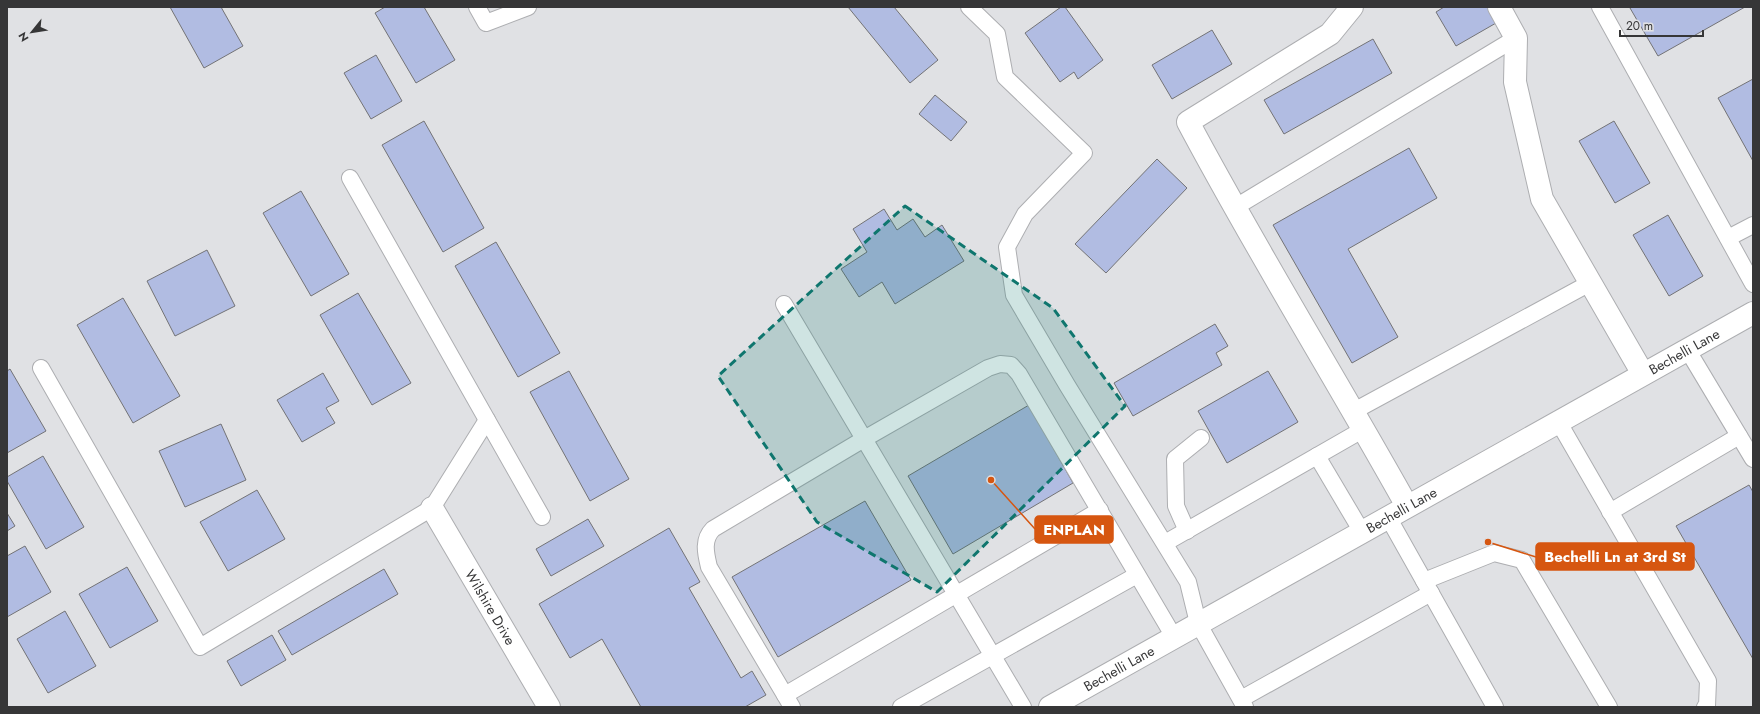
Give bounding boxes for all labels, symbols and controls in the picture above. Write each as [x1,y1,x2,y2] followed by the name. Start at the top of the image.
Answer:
[12,12,52,52] north arrow
[1620,12,1703,38] scale bar
[1626,17,1653,35] text: 20 m
[14,29,32,45] text: N
[1645,324,1723,379] street label: Bechelli Lane
[1363,482,1441,538] street label: Bechelli Lane
[1035,516,1113,543] callout: ENPLAN
[1043,519,1105,541] text: ENPLAN
[1536,543,1694,570] callout: Bechelli Ln at 3rd St
[1544,546,1686,568] text: Bechelli Ln at 3rd St
[460,566,520,649] street label: Wilshire Drive
[1080,641,1158,696] street label: Bechelli Lane

